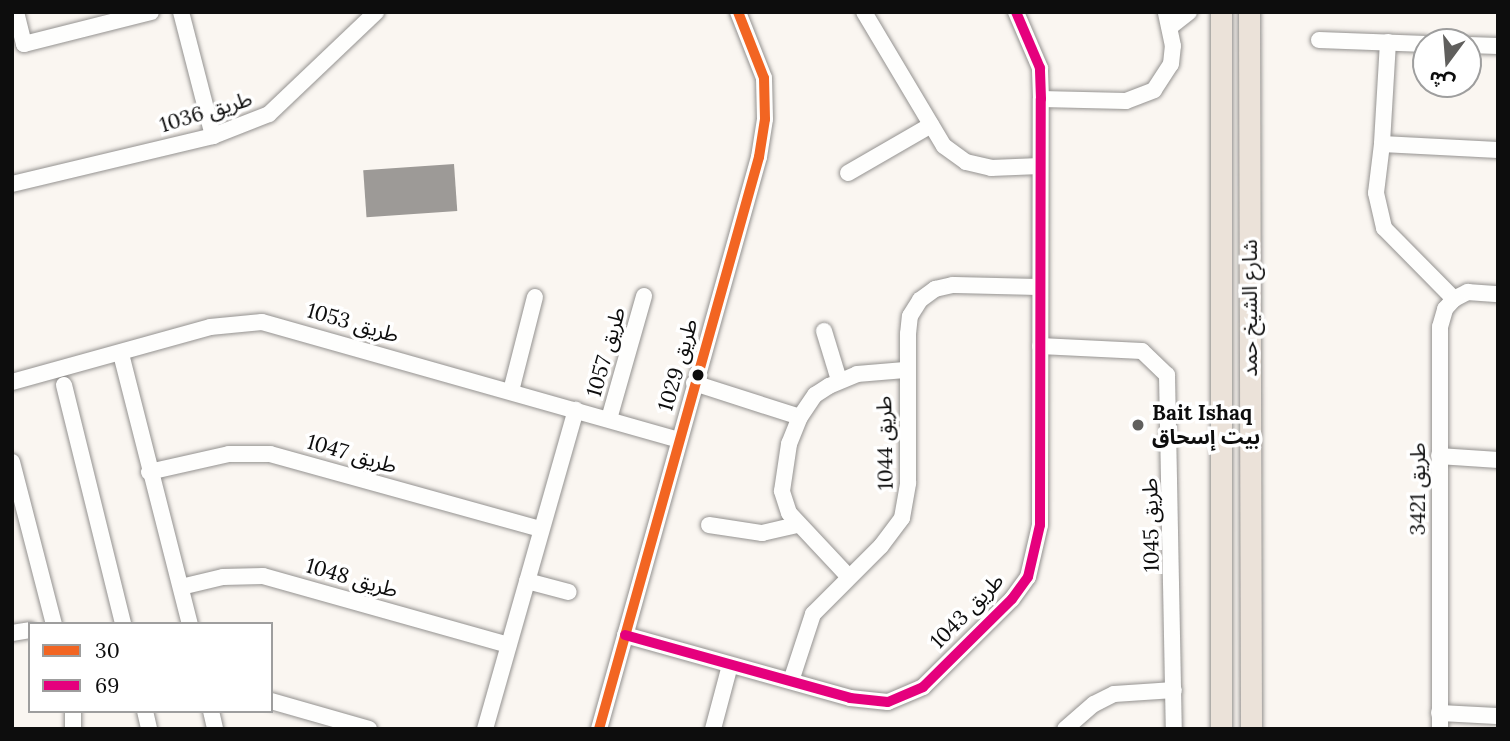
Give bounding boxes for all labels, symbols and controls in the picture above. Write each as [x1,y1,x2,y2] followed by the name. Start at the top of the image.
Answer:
[1412,28,1482,98] north arrow
[1426,66,1458,96] text: ش
[157,86,255,138] street label: طريق 1036
[1237,239,1263,377] street label: شارع الشيخ حمد
[304,298,402,348] street label: طريق 1053
[581,304,631,400] street label: طريق 1057
[653,316,703,414] street label: طريق 1029
[691,368,705,382] unlabelled marker
[872,396,898,490] street label: طريق 1044
[1152,400,1260,450] place label: Bait Ishaq بيت إسحاق
[1130,417,1146,433] marker: Bait Ishaq بيت إسحاق
[304,429,400,479] street label: طريق 1047
[1405,443,1431,535] street label: طريق 3421
[1138,478,1164,572] street label: طريق 1045
[303,553,401,603] street label: طريق 1048
[925,568,1009,654] street label: طريق 1043
[28,622,273,713] legend
[95,637,120,664] text: 30
[95,672,119,699] text: 69

